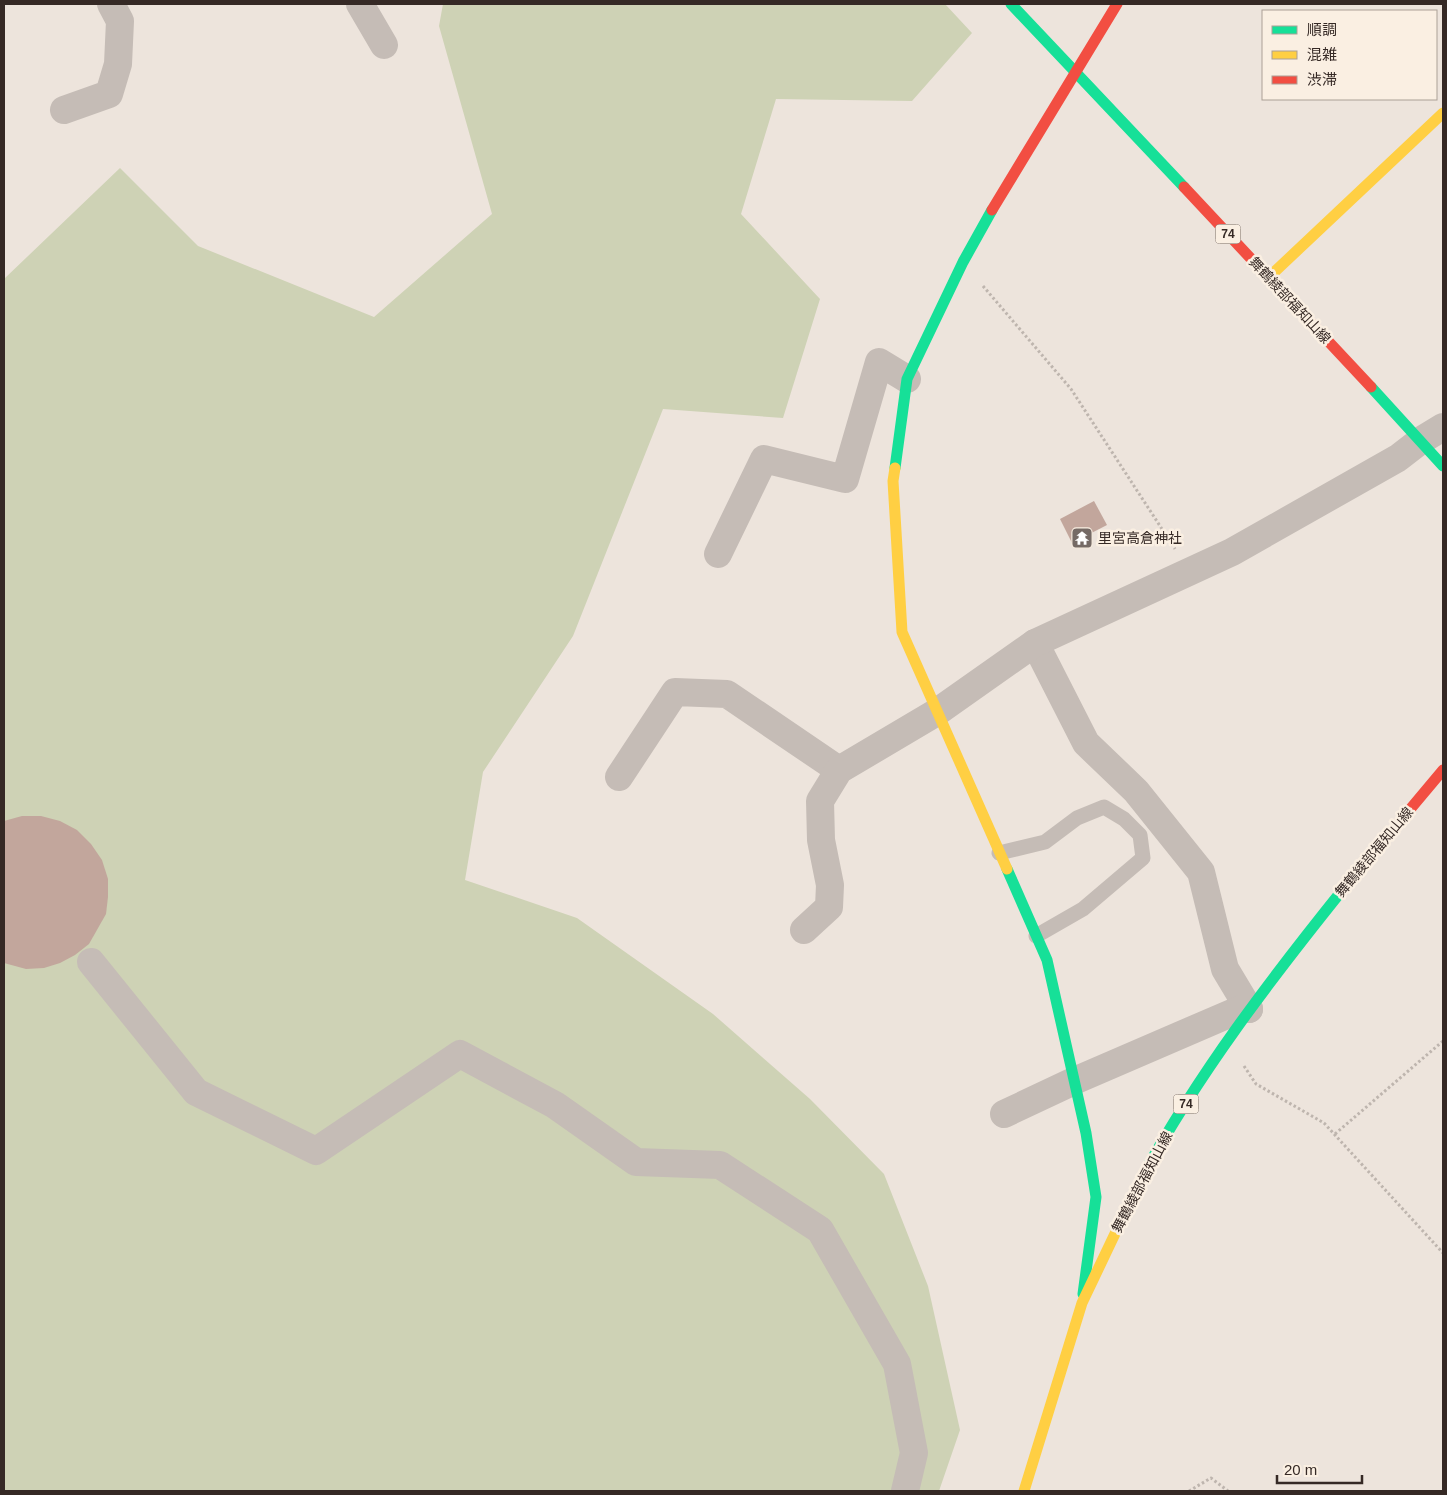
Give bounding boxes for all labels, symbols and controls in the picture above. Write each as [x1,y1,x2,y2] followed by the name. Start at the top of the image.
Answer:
[1262,10,1437,100] legend
[1307,21,1337,38] text: 順調
[1307,46,1337,63] text: 混雑
[1307,71,1337,88] text: 渋滞
[1216,224,1240,243] road number: 74
[1246,254,1334,346] street label: 舞鶴綾部福知山線
[1070,526,1094,550] temple icon: 里宮高倉神社
[1098,530,1182,546] place label: 里宮高倉神社
[1332,804,1416,900] street label: 舞鶴綾部福知山線
[1174,1094,1198,1114] road number: 74
[1109,1129,1175,1235] street label: 舞鶴綾部福知山線
[1277,1452,1362,1484] scale bar
[1284,1461,1317,1478] text: 20 m

